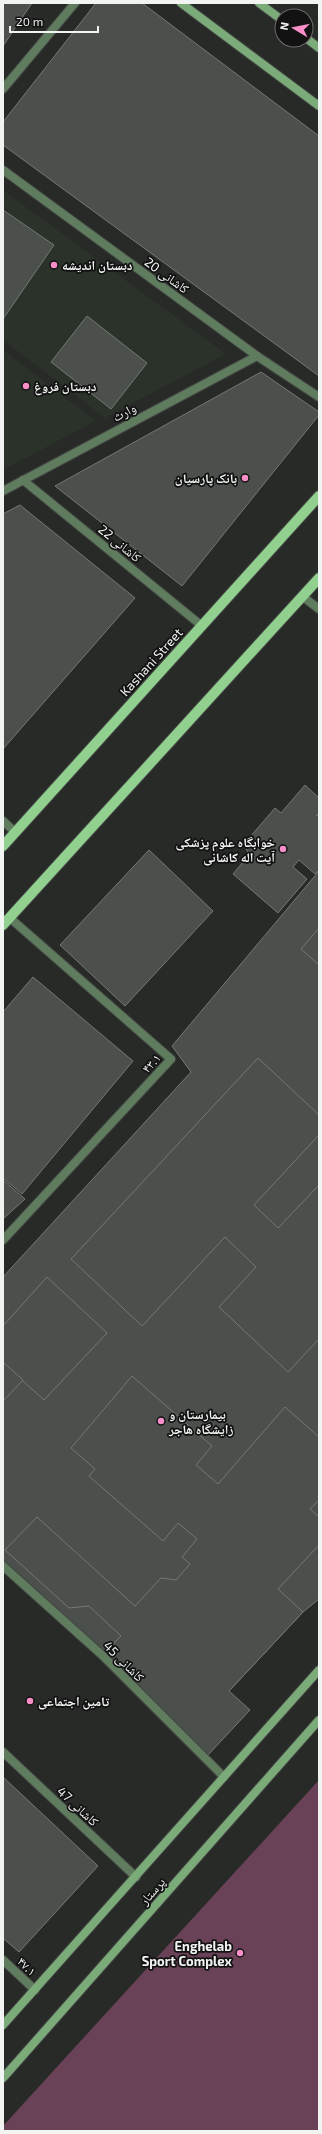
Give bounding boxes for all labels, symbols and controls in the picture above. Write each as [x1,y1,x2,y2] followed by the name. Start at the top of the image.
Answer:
[10,8,98,34] scale bar
[274,8,314,48] north arrow
[16,14,43,28] text: 20 m
[277,21,291,31] text: N
[141,254,193,298] street label: کاشانی 20
[62,257,133,273] place label: دبستان اندیشه
[49,260,59,270] marker: دبستان اندیشه
[34,378,97,396] place label: دبستان فروغ
[21,381,31,391] marker: دبستان فروغ
[110,399,139,426] street label: وارث
[175,470,237,487] place label: بانک پارسیان
[240,473,250,483] marker: بانک پارسیان
[95,521,145,566] street label: کاشانی 22
[116,625,186,699] street label: Kashani Street
[175,834,275,866] place label: خوابگاه علوم پزشکی آیت اله کاشانی
[278,844,288,854] marker: خوابگاه علوم پزشکی آیت اله کاشانی
[138,1050,164,1076] street label: ۴۳.۱
[168,1406,233,1437] place label: بیمارستان و زایشگاه هاجر
[156,1416,166,1426] marker: بیمارستان و زایشگاه هاجر
[100,1637,148,1686] street label: کاشانی 45
[38,1693,110,1710] place label: تامین اجتماعی
[25,1696,35,1706] marker: تامین اجتماعی
[53,1783,102,1830] street label: کاشانی 47
[135,1874,169,1910] street label: پرستار
[142,1938,233,1969] place label: Enghelab Sport Complex
[235,1948,245,1958] marker: Enghelab Sport Complex
[14,1953,40,1979] street label: ۴۷.۱

